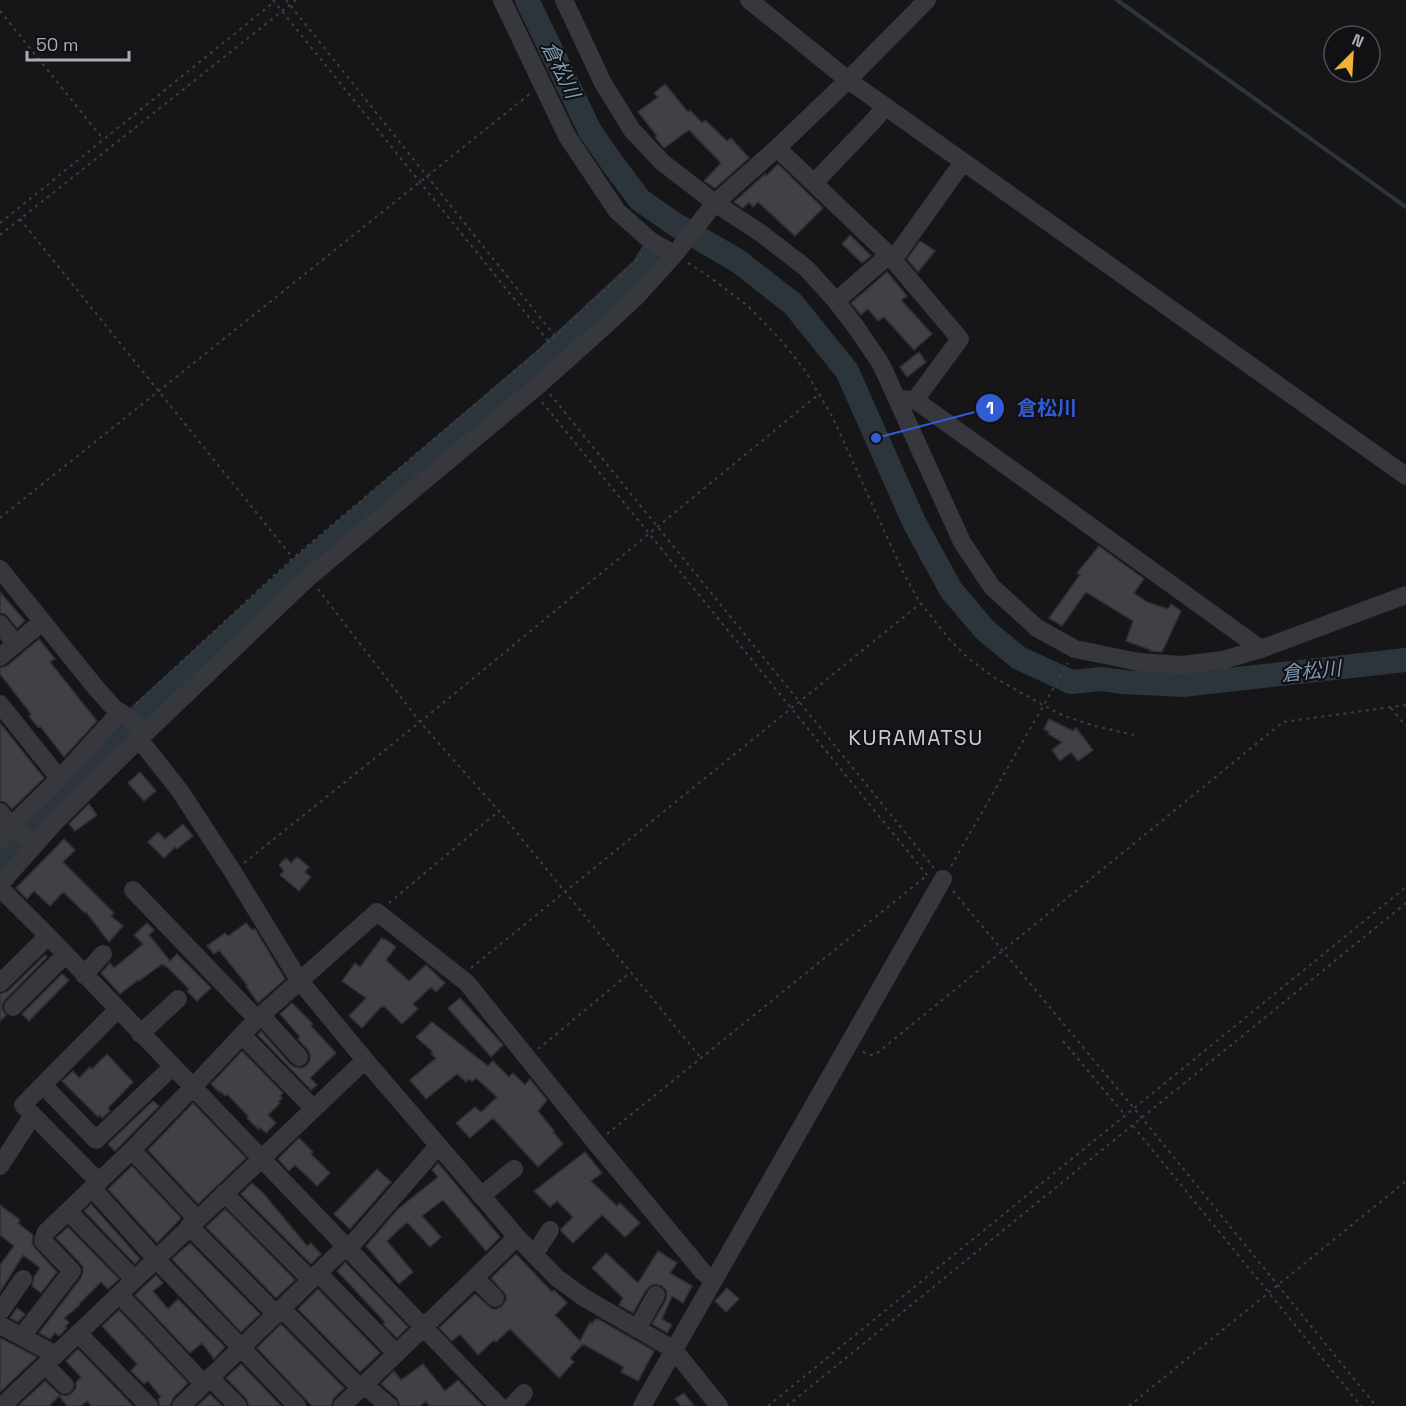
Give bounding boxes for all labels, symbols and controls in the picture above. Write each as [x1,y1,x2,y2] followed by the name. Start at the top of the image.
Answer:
[27,24,129,62] scale bar
[1322,24,1382,84] north arrow
[1349,29,1367,53] text: N
[36,33,78,56] text: 50 m
[536,37,587,104] water label: 倉松川
[975,389,1089,427] callout: 倉松川
[1017,395,1077,421] text: 倉松川
[986,396,994,419] text: 1
[1280,655,1344,687] water label: 倉松川
[848,724,984,751] district label: KURAMATSU

